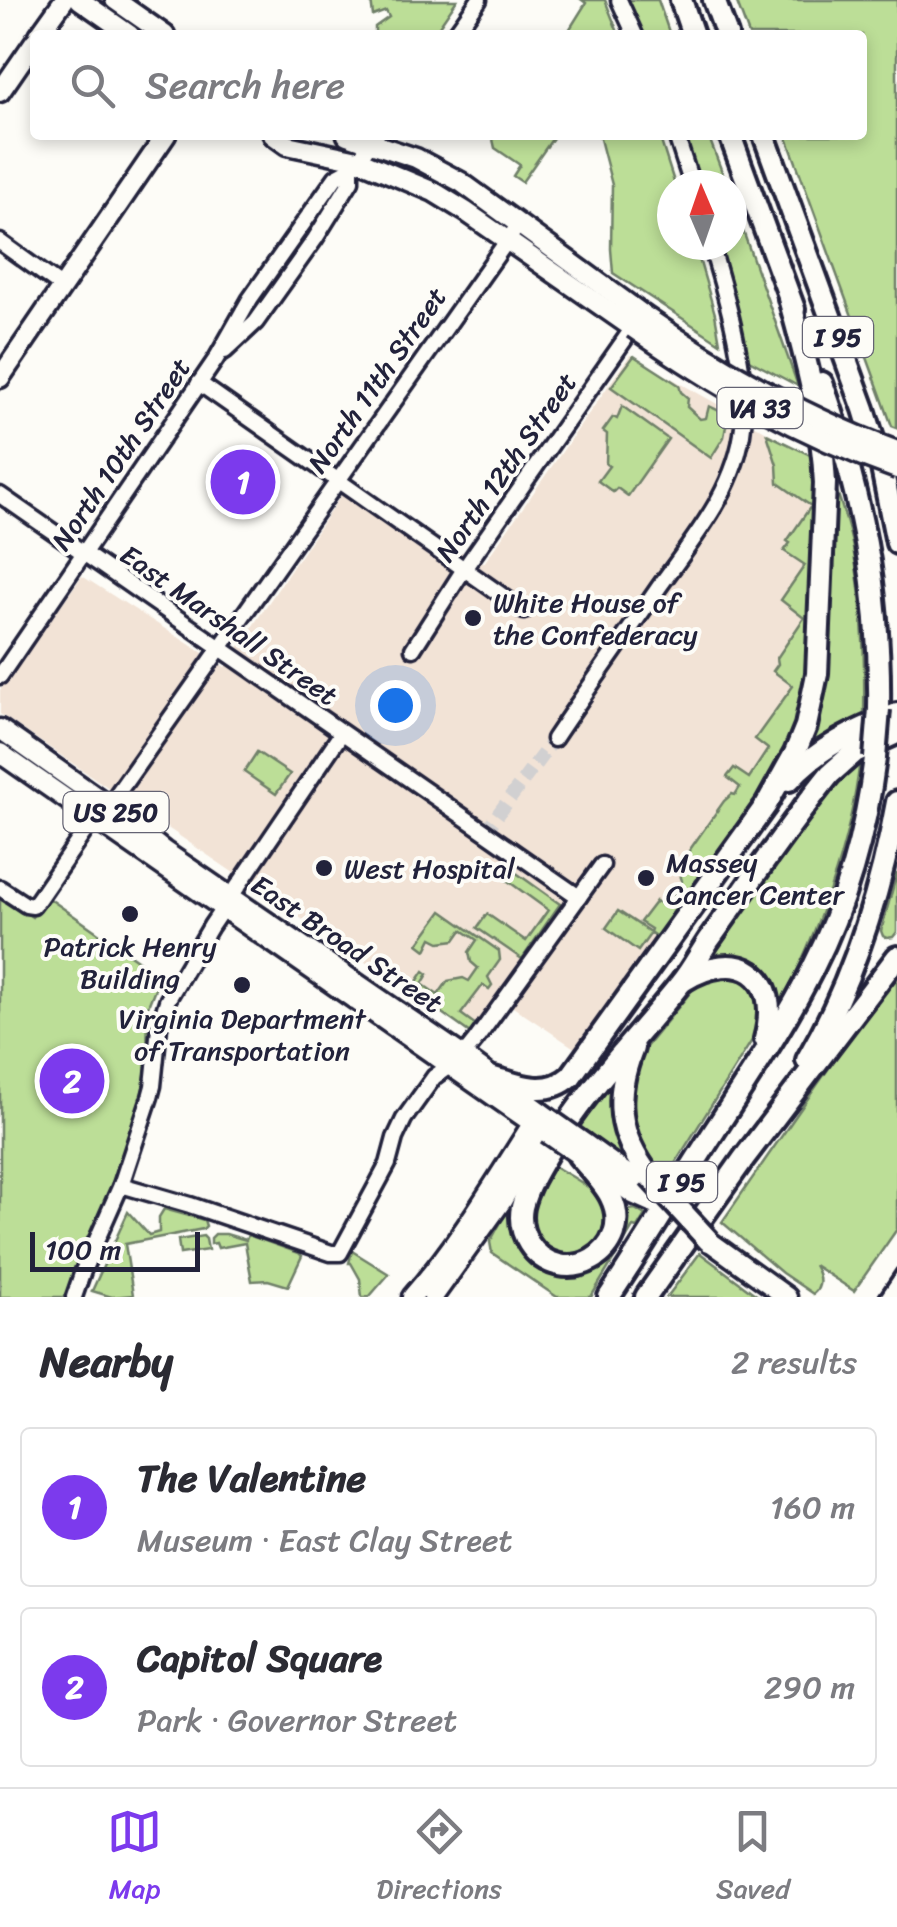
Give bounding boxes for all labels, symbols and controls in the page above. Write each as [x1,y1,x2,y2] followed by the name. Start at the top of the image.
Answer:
[30,30,867,140] search box
[145,52,345,119] text: Search here
[65,58,120,113] icon: search
[657,170,747,260] north arrow
[294,276,460,484] street label: North 11th Street
[803,317,873,357] road number: I 95
[38,347,204,561] street label: North 10th Street
[422,362,590,572] street label: North 12th Street
[718,388,802,428] road number: VA 33
[210,444,276,520] pin: 1
[109,531,349,719] street label: East Marshall Street
[493,578,698,659] place label: White House of the Confederacy
[462,607,484,629] marker: White House of the Confederacy
[370,680,421,731] your location
[64,792,168,832] road number: US 250
[666,838,845,919] place label: Massey Cancer Center
[344,844,516,893] place label: West Hospital
[313,857,335,879] marker: West Hospital
[241,861,453,1027] street label: East Broad Street
[635,867,657,889] marker: Massey Cancer Center
[119,903,141,925] marker: Patrick Henry Building
[43,922,217,1003] place label: Patrick Henry Building
[231,974,253,996] marker: Virginia Department of Transportation
[119,994,367,1075] place label: Virginia Department of Transportation
[40,1044,104,1118] pin: 2
[647,1162,717,1202] road number: I 95
[45,1225,121,1274] text: 100 m
[30,1227,200,1272] scale bar
[40,1325,173,1399] text: Nearby
[731,1334,857,1391] text: 2 results
[137,1445,366,1512] text: The Valentine
[68,1479,81,1536] text: 1
[770,1479,855,1536] text: 160 m
[137,1512,512,1569] text: Museum · East Clay Street
[137,1625,382,1692] text: Capitol Square
[65,1659,84,1716] text: 2
[764,1659,855,1716] text: 290 m
[137,1692,457,1749] text: Park · Governor Street
[107,1804,162,1913] tab: Map
[376,1804,502,1913] tab: Directions
[716,1804,790,1913] tab: Saved

